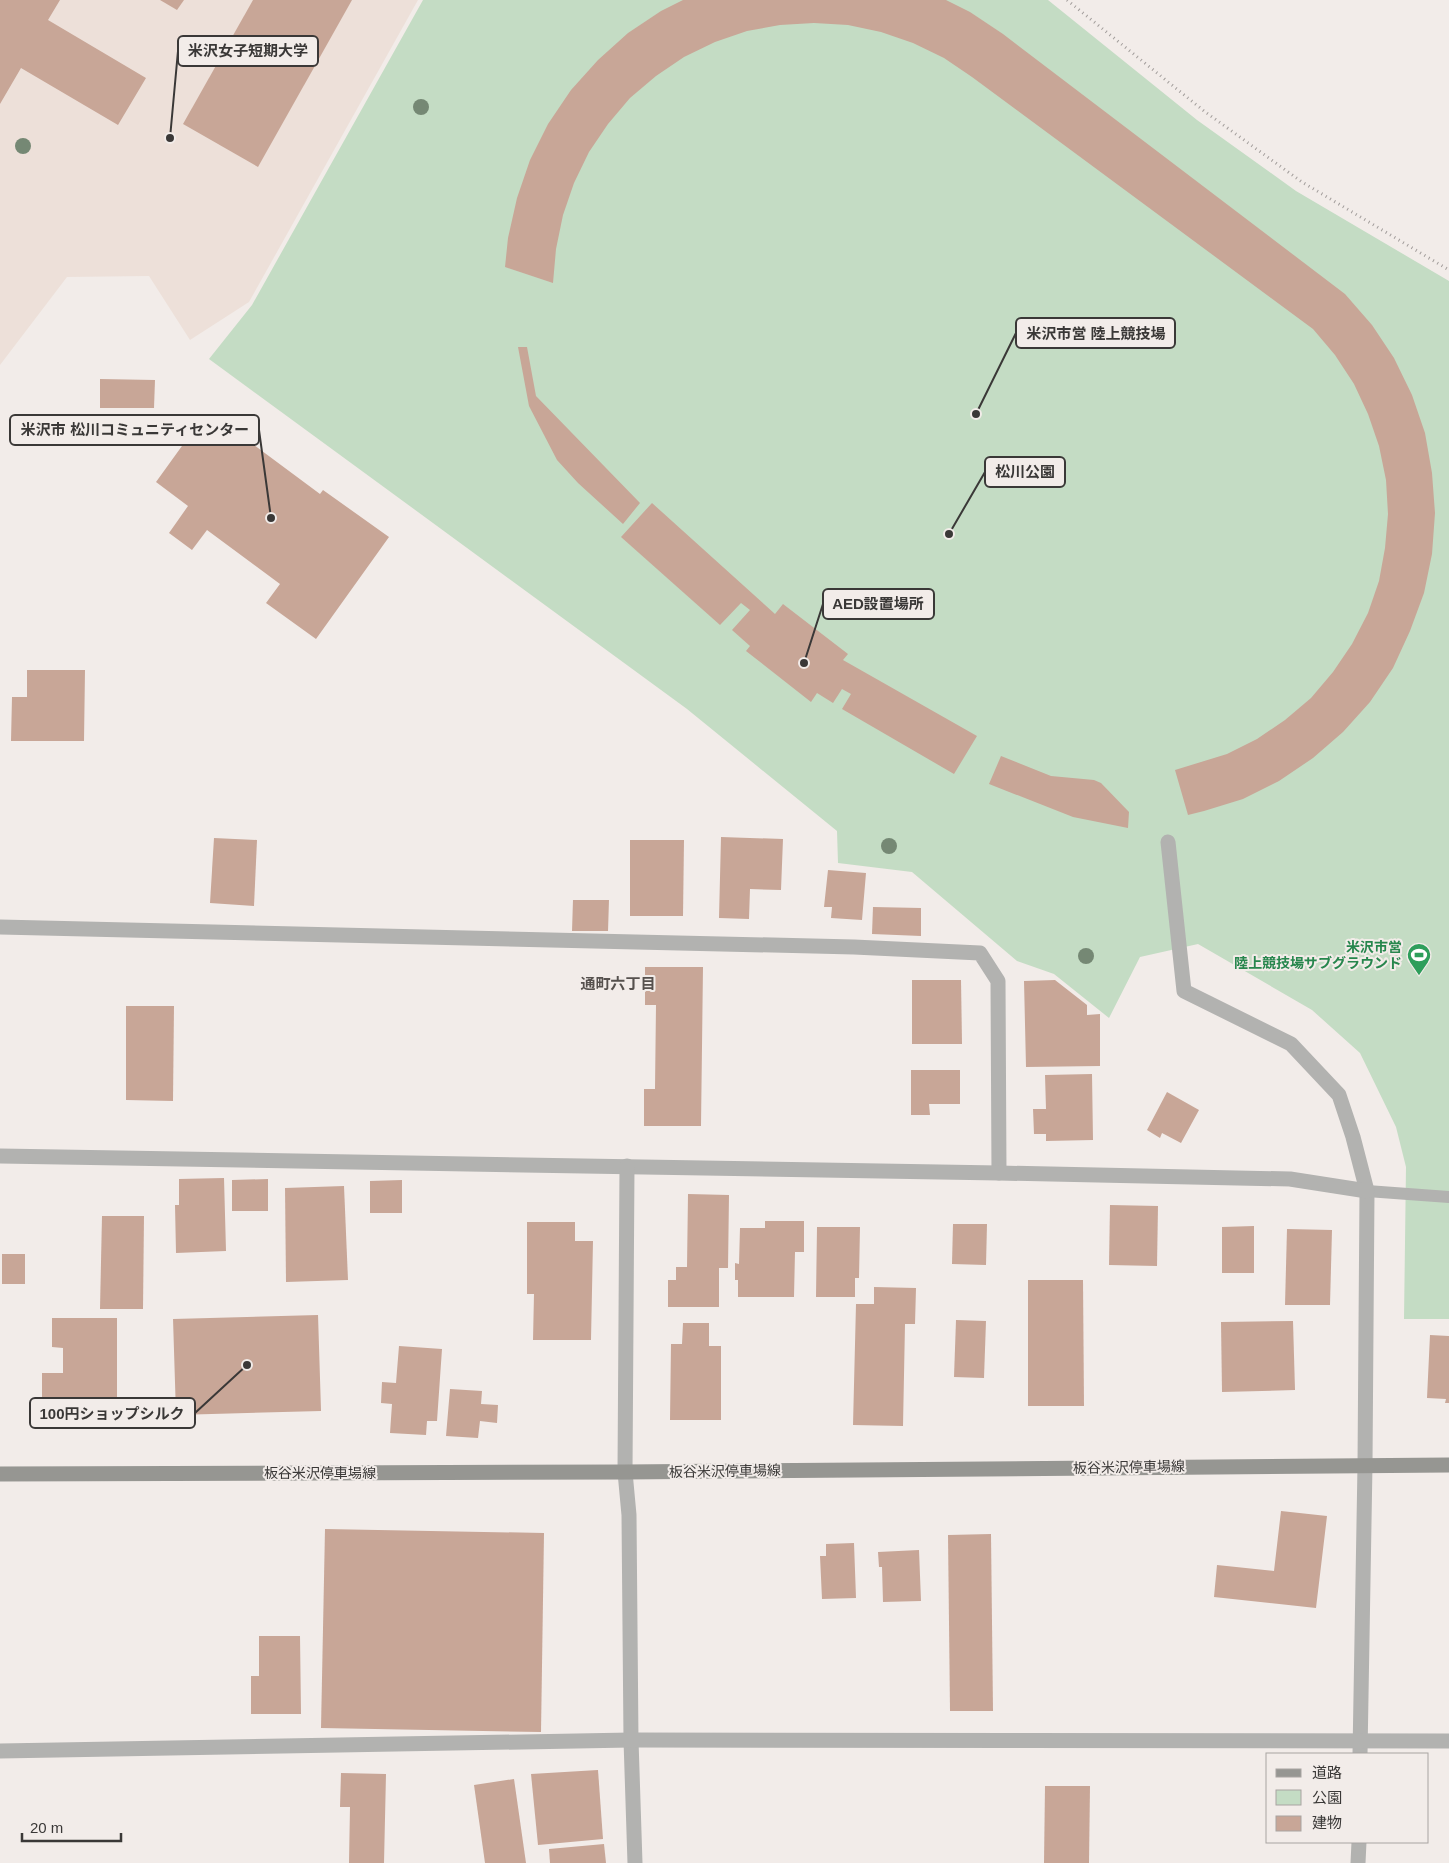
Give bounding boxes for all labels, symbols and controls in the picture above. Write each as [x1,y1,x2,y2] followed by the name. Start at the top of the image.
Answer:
[178,36,318,66] callout: 米沢女子短期大学
[188,42,308,59] text: 米沢女子短期大学
[1016,318,1175,348] callout: 米沢市営 陸上競技場
[1026,325,1166,342] text: 米沢市営 陸上競技場
[10,415,259,445] callout: 米沢市 松川コミュニティセンター
[21,421,249,438] text: 米沢市 松川コミュニティセンター
[985,457,1065,487] callout: 松川公園
[995,463,1055,480] text: 松川公園
[823,589,934,619] callout: AED設置場所
[832,595,924,612] text: AED設置場所
[1234,939,1402,971] place label: 米沢市営 陸上競技場サブグラウンド
[1406,942,1432,976] sports icon: 米沢市営 陸上競技場サブグラウンド
[580,975,656,992] district label: 通町六丁目
[30,1398,195,1428] callout: 100円ショップシルク
[39,1405,185,1422] text: 100円ショップシルク
[1073,1458,1185,1476] street label: 板谷米沢停車場線
[669,1462,781,1480] street label: 板谷米沢停車場線
[264,1465,376,1481] street label: 板谷米沢停車場線
[1266,1753,1429,1843] legend
[1312,1764,1342,1781] text: 道路
[1312,1789,1342,1806] text: 公園
[22,1810,121,1842] scale bar
[1312,1814,1342,1831] text: 建物
[30,1819,63,1836] text: 20 m

